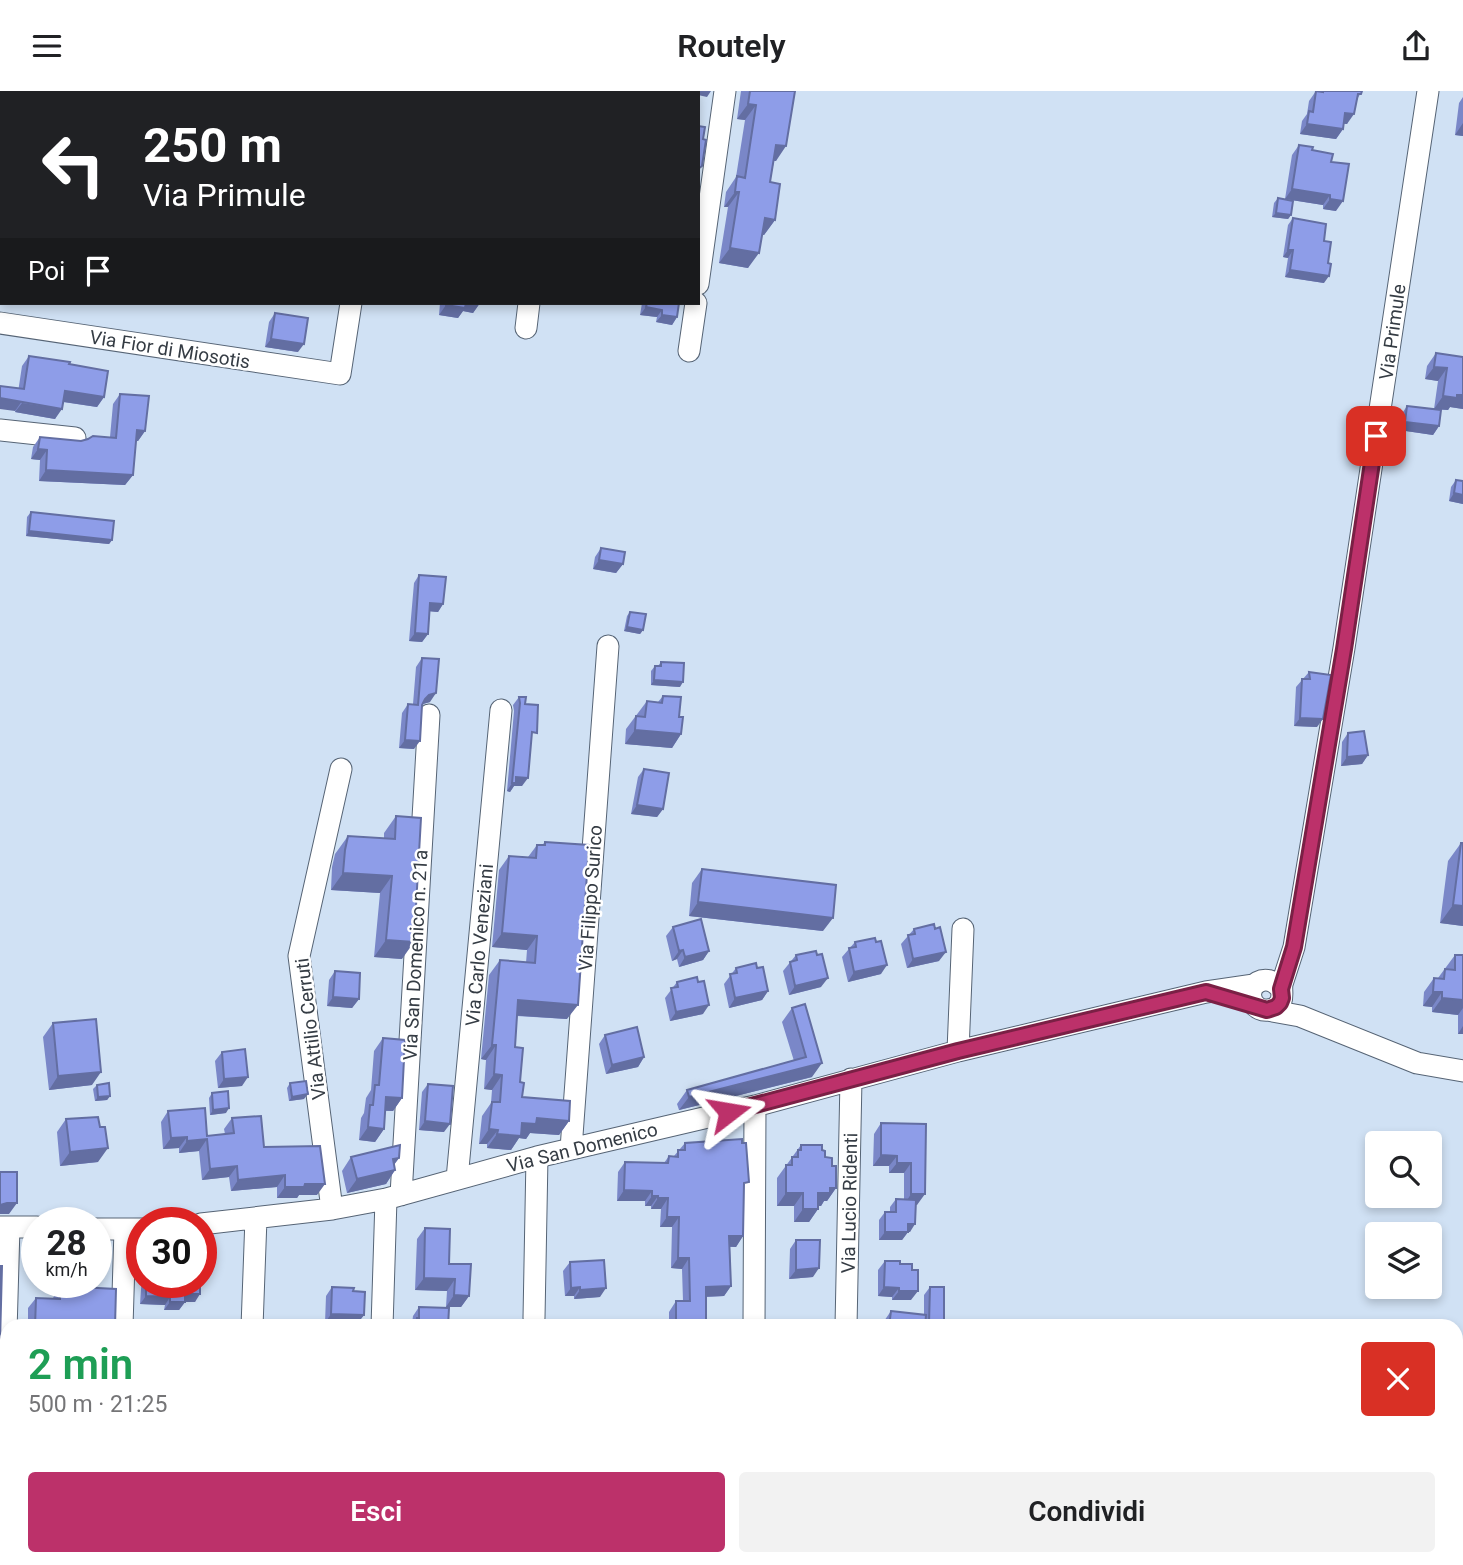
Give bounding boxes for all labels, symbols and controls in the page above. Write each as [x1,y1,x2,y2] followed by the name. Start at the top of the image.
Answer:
[28,27,66,65] icon: menu
[677,27,786,65] text: Routely
[1397,27,1435,65] icon: share
[143,117,282,174] text: 250 m
[28,119,119,210] icon: left
[143,176,306,214] text: Via Primule
[79,252,117,290] icon: arrive
[28,256,65,286] text: Poi
[1374,283,1411,382] street label: Via Primule
[88,325,252,374] street label: Via Fior di Miosotis
[1346,406,1406,466] pin
[1357,417,1395,455] icon: arrive
[574,824,607,972] street label: Via Filippo Surico
[398,849,433,1061] street label: Via San Domenico n. 21a
[461,863,498,1027] street label: Via Carlo Veneziani
[290,957,331,1101] street label: Via Attilio Cerruti
[692,1075,766,1149] position arrow
[504,1118,660,1177] street label: Via San Domenico
[1365,1131,1442,1299] map controls
[1365,1131,1442,1208] button: search
[837,1132,862,1274] street label: Via Lucio Ridenti
[126,1207,217,1298] speed limit sign: 30
[1365,1222,1442,1299] button: layers
[46,1223,87,1264] text: 28
[45,1259,88,1280] text: km/h
[28,1340,133,1389] text: 2 min
[1361,1342,1435,1416] button: close
[28,1391,167,1418] text: 500 m · 21:25
[28,1472,725,1552] button: Esci
[739,1472,1435,1552] button: Condividi

